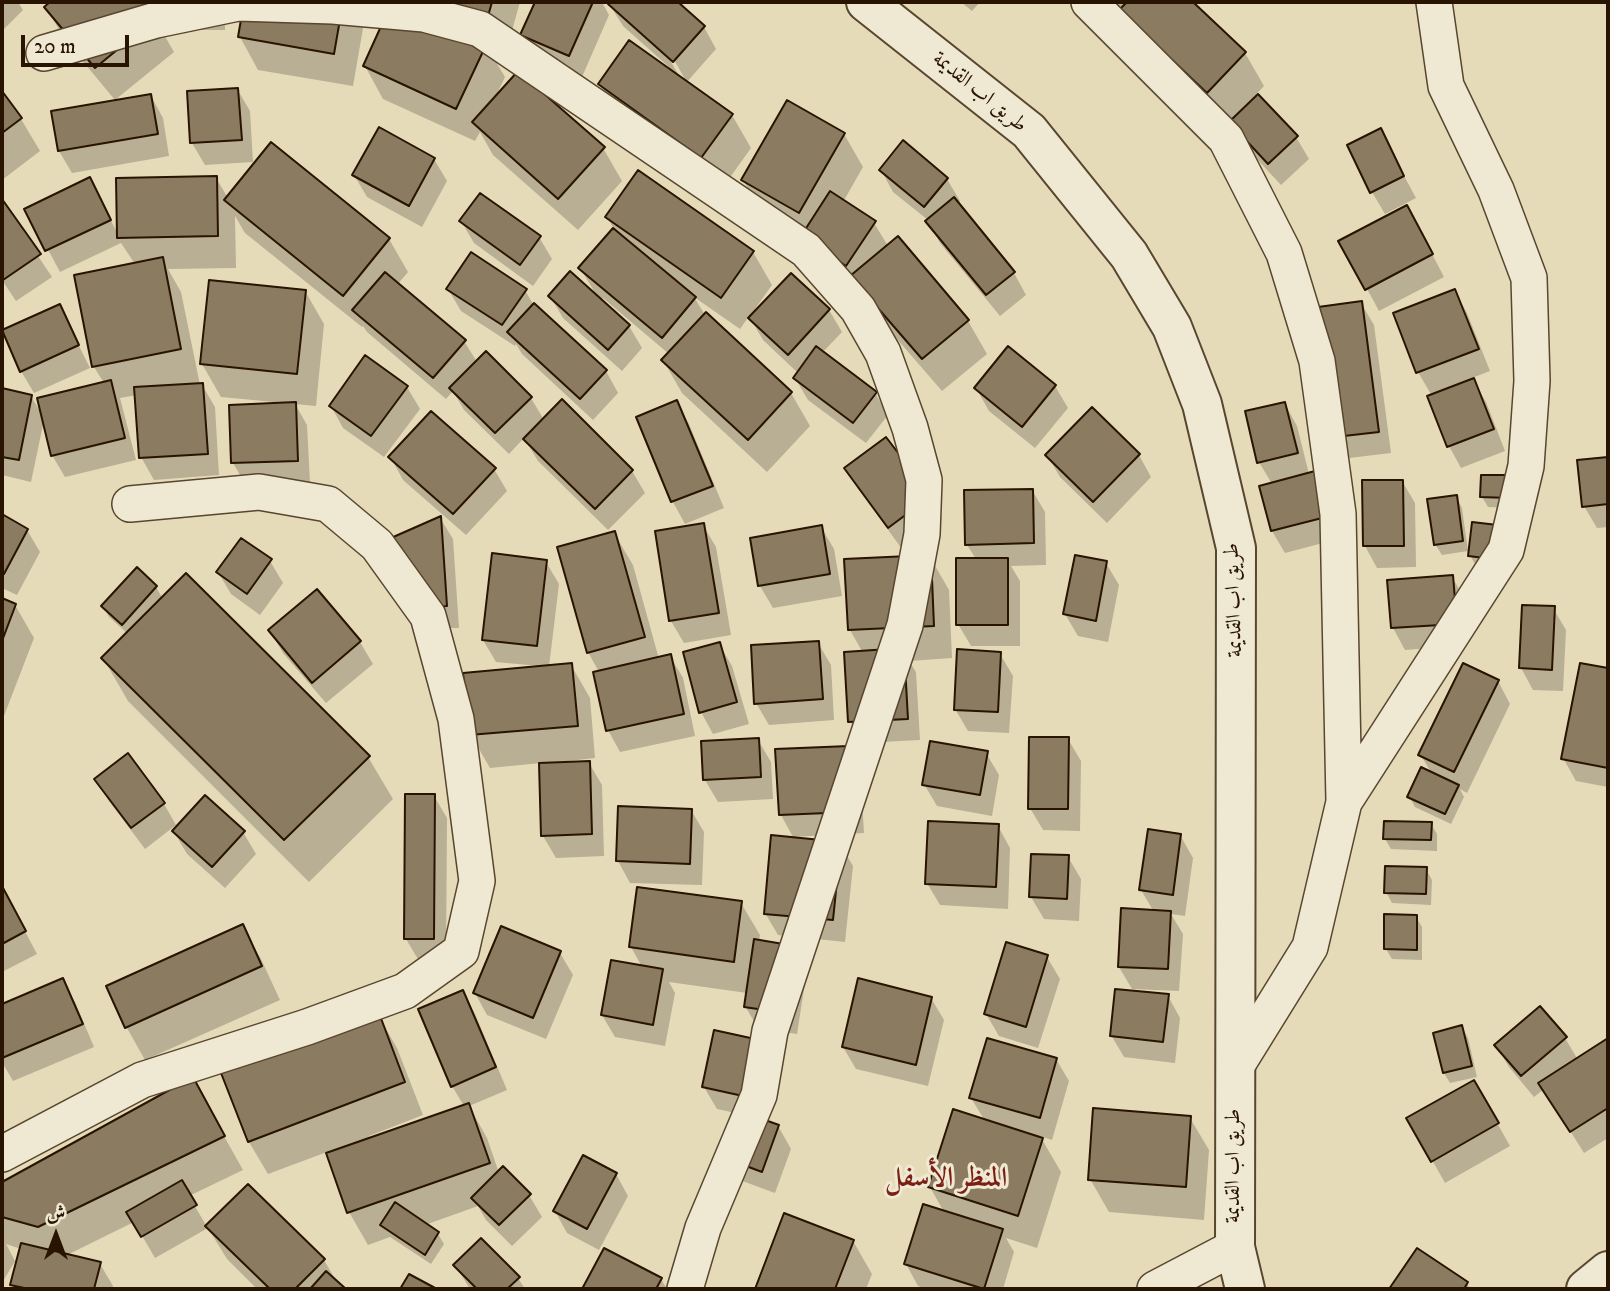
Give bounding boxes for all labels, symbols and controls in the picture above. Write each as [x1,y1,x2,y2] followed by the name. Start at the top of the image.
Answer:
[24,21,133,65] scale bar
[34,34,76,60] text: 20 m
[927,47,1031,139] street label: طريق اب القديمة
[1220,542,1250,658] street label: طريق اب القديمة
[1222,1109,1248,1223] street label: طريق اب القديمة
[885,1163,1007,1197] district label: المنظر الأسفل
[21,1200,91,1270] north arrow
[47,1202,65,1225] text: ش

